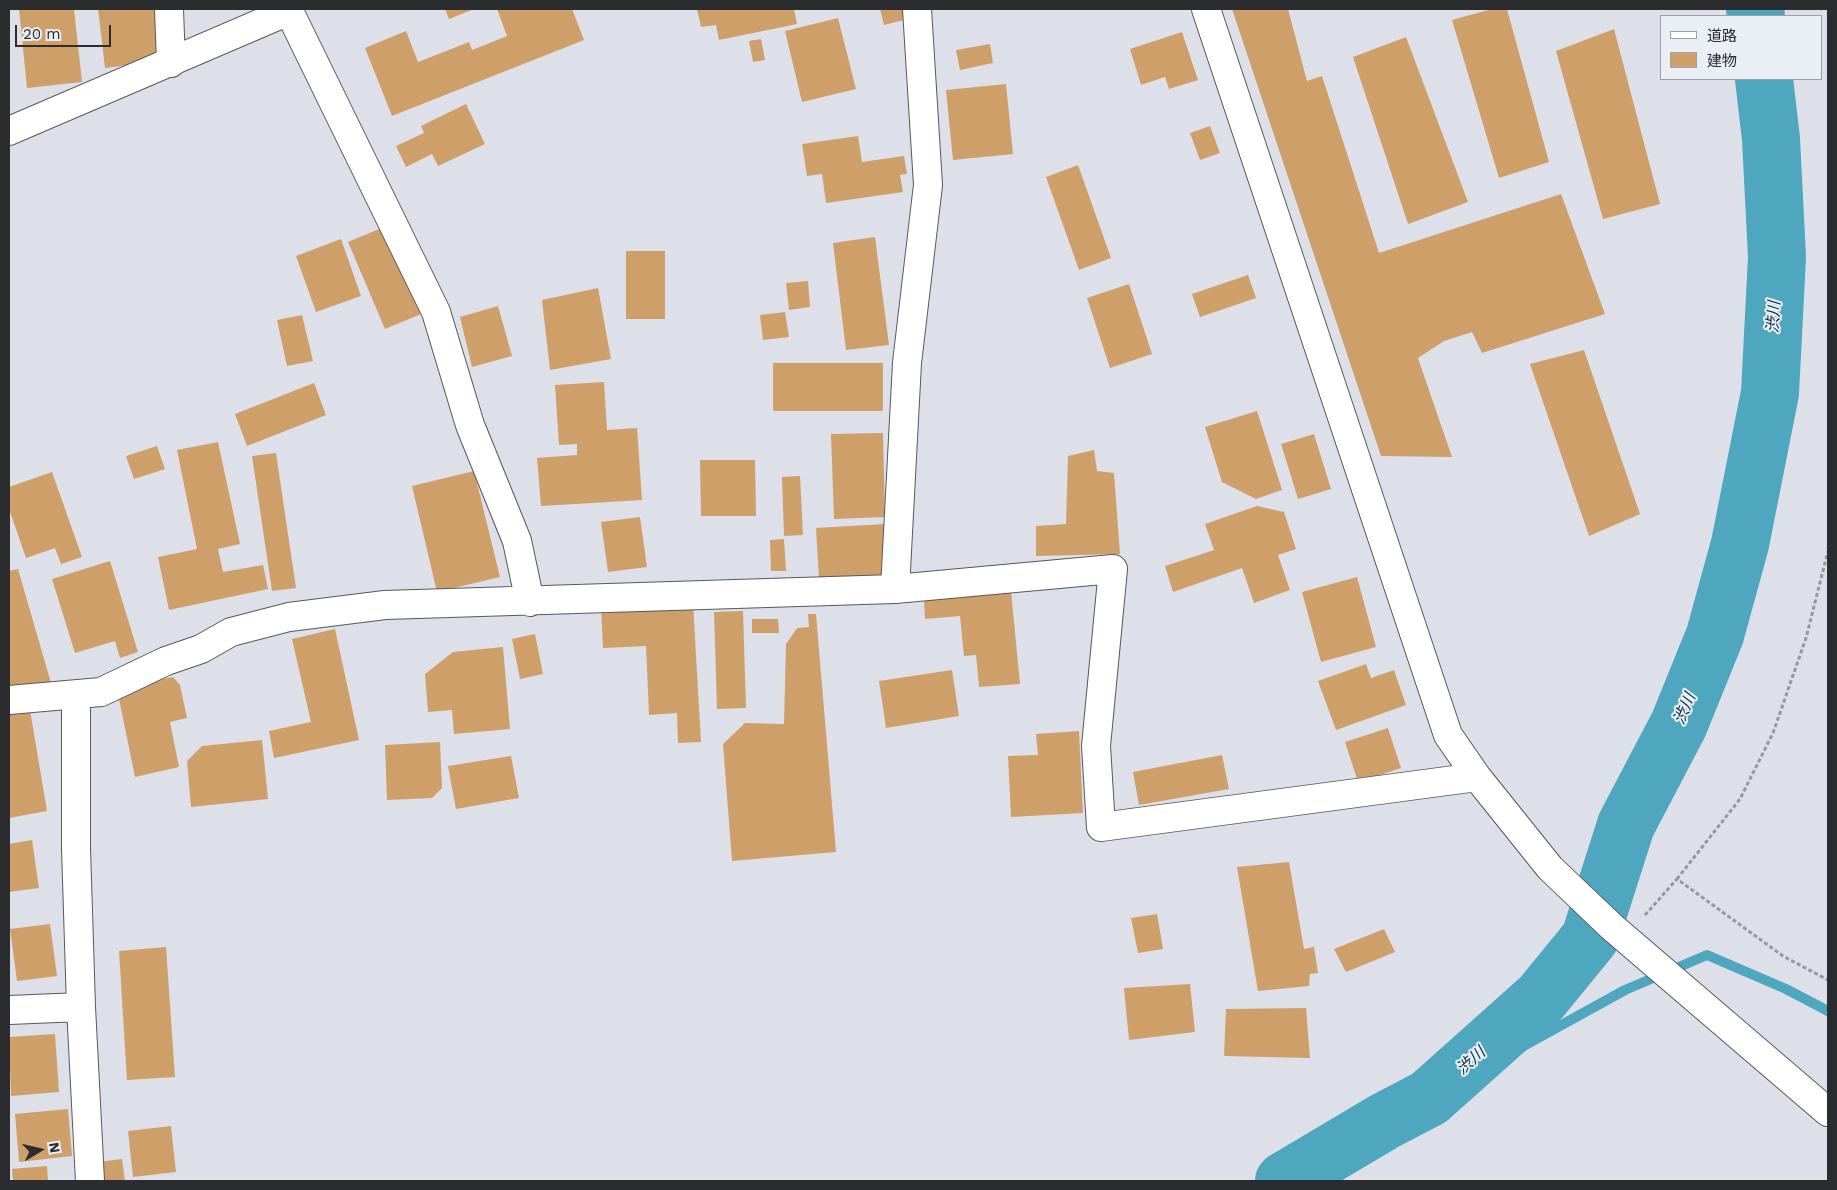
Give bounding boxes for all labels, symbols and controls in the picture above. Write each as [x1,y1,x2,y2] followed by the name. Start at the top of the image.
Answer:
[18,15,114,47] scale bar
[1660,15,1822,80] legend
[23,25,61,43] text: 20 m
[1707,27,1737,45] text: 道路
[1707,52,1737,70] text: 建物
[1764,301,1784,333] water label: 渋川
[1670,691,1700,727] water label: 渋川
[1453,1043,1489,1079] water label: 渋川
[15,1125,65,1175] north arrow
[46,1141,64,1154] text: N

